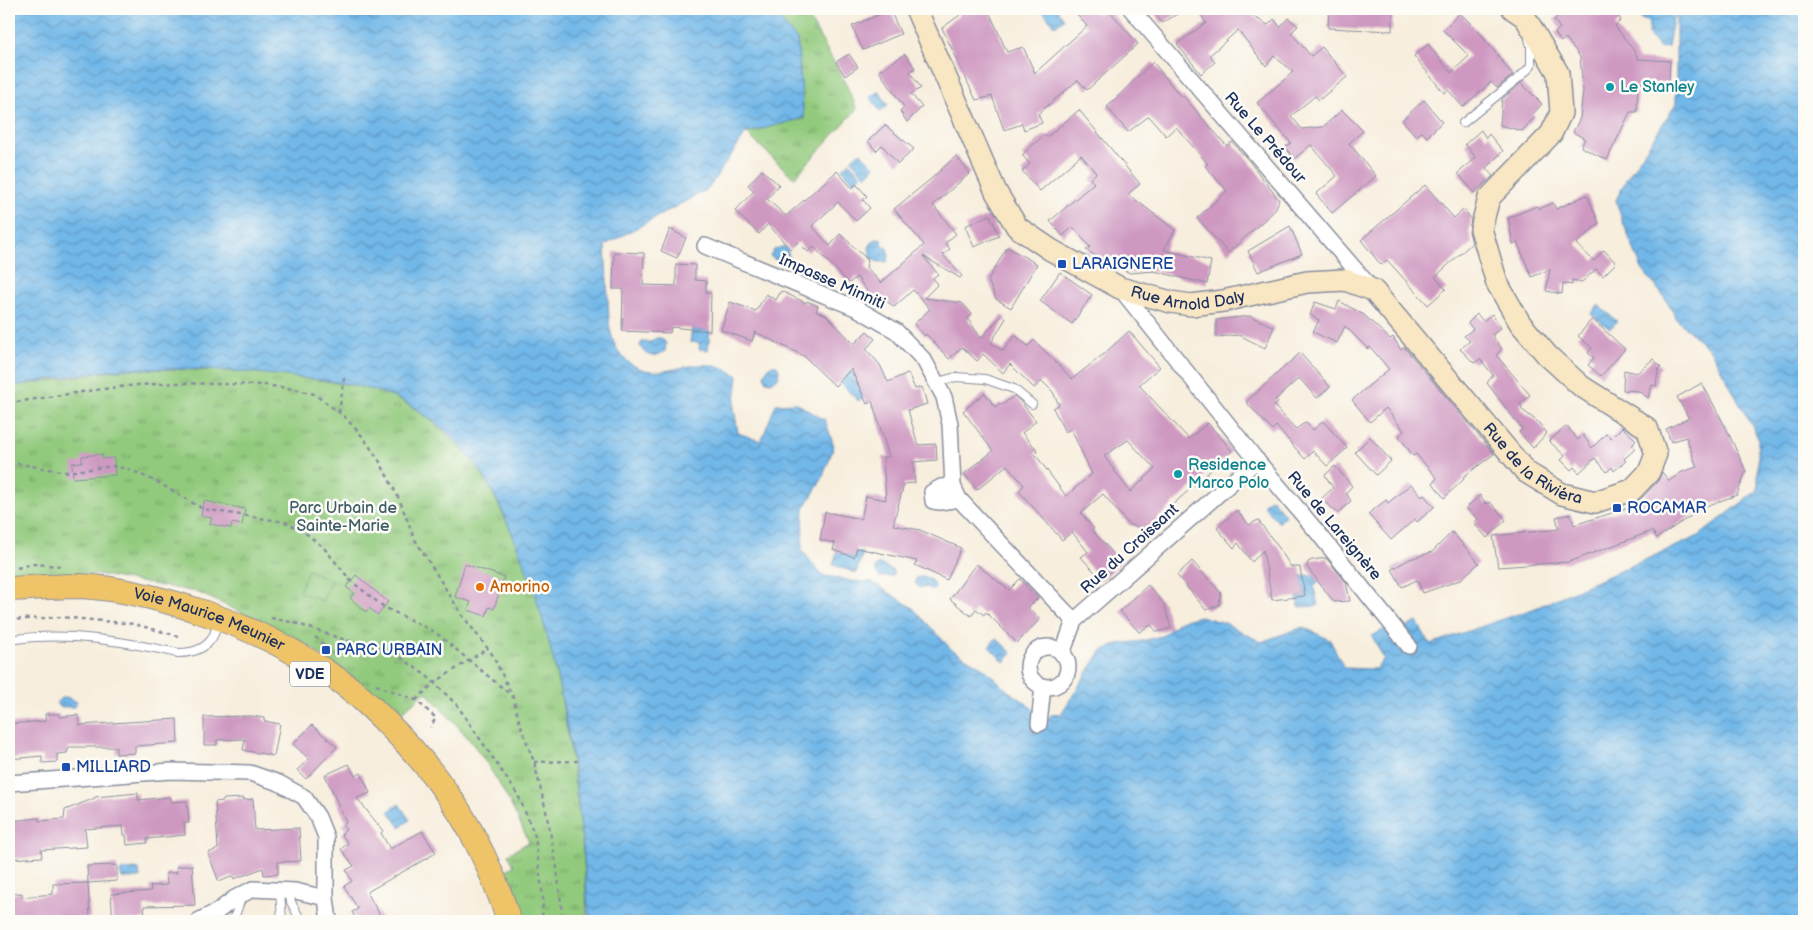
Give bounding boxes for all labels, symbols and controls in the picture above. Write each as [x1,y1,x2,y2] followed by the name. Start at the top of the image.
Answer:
[1620,78,1695,97] place label: Le Stanley
[1604,81,1616,93] marker: Le Stanley
[1220,89,1310,188] street label: Rue Le Prédour
[776,250,888,314] street label: Impasse Minniti
[1072,255,1174,274] place label: LARAIGNERE
[1056,258,1068,270] marker: LARAIGNERE
[1129,282,1248,315] street label: Rue Arnold Daly
[1479,419,1584,508] street label: Rue de la Riviéra
[1188,456,1269,493] place label: Residence Marco Polo
[1172,468,1184,480] marker: Residence Marco Polo
[1283,468,1385,585] street label: Rue de Lareignère
[289,499,398,536] park label: Parc Urbain de Sainte-Marie
[1627,499,1707,518] place label: ROCAMAR
[1077,500,1183,598] street label: Rue du Croissant
[1611,502,1623,514] marker: ROCAMAR
[490,578,550,597] place label: Amorino
[474,581,486,593] marker: Amorino
[132,584,288,655] street label: Voie Maurice Meunier
[336,641,443,660] place label: PARC URBAIN
[320,644,332,656] marker: PARC URBAIN
[290,662,330,686] road number: VDE
[76,758,151,777] place label: MILLIARD
[60,761,72,773] marker: MILLIARD

